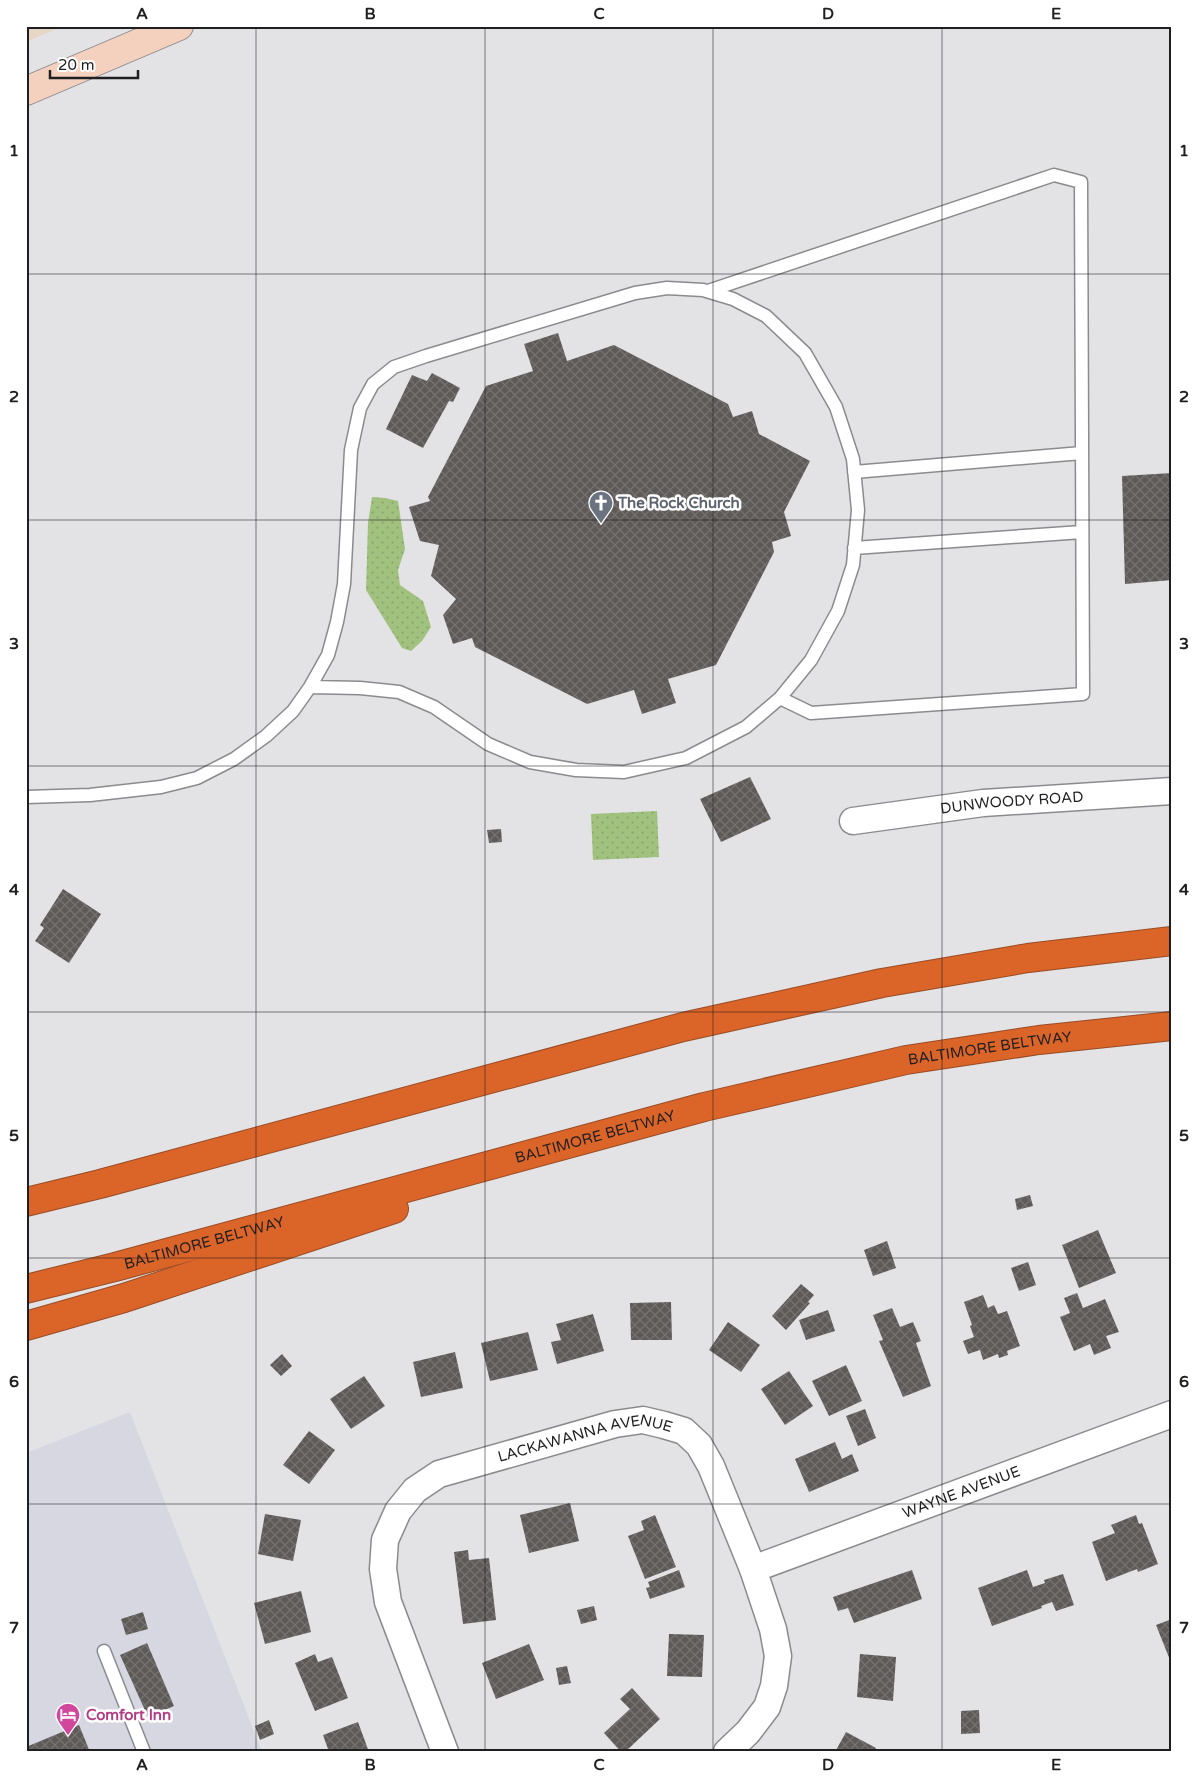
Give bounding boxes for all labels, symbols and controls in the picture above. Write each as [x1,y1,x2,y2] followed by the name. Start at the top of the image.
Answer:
[136,4,148,24] text: A
[364,4,376,24] text: B
[593,4,605,24] text: C
[822,4,834,24] text: D
[1051,4,1061,24] text: E
[50,48,138,80] scale bar
[58,56,95,74] text: 20 m
[9,141,19,161] text: 1
[1179,141,1189,161] text: 1
[9,387,19,407] text: 2
[1179,387,1189,407] text: 2
[588,490,614,524] church icon: The Rock Church
[617,494,740,512] place label: The Rock Church
[9,634,19,654] text: 3
[1179,634,1189,654] text: 3
[939,788,1084,818] street label: DUNWOODY ROAD
[9,880,19,900] text: 4
[1179,880,1189,900] text: 4
[907,1028,1073,1069] street label: BALTIMORE BELTWAY
[513,1106,677,1167] street label: BALTIMORE BELTWAY
[9,1126,19,1146] text: 5
[1179,1126,1189,1146] text: 5
[122,1212,287,1273] street label: BALTIMORE BELTWAY
[9,1372,19,1392] text: 6
[1179,1372,1189,1392] text: 6
[496,1411,675,1466] street label: LACKAWANNA AVENUE
[900,1462,1023,1522] street label: WAYNE AVENUE
[9,1618,19,1638] text: 7
[1179,1618,1189,1638] text: 7
[55,1702,81,1736] hotel icon: Comfort Inn
[86,1706,171,1724] place label: Comfort Inn
[136,1755,148,1775] text: A
[364,1755,376,1775] text: B
[593,1755,605,1775] text: C
[822,1755,834,1775] text: D
[1051,1755,1061,1775] text: E

